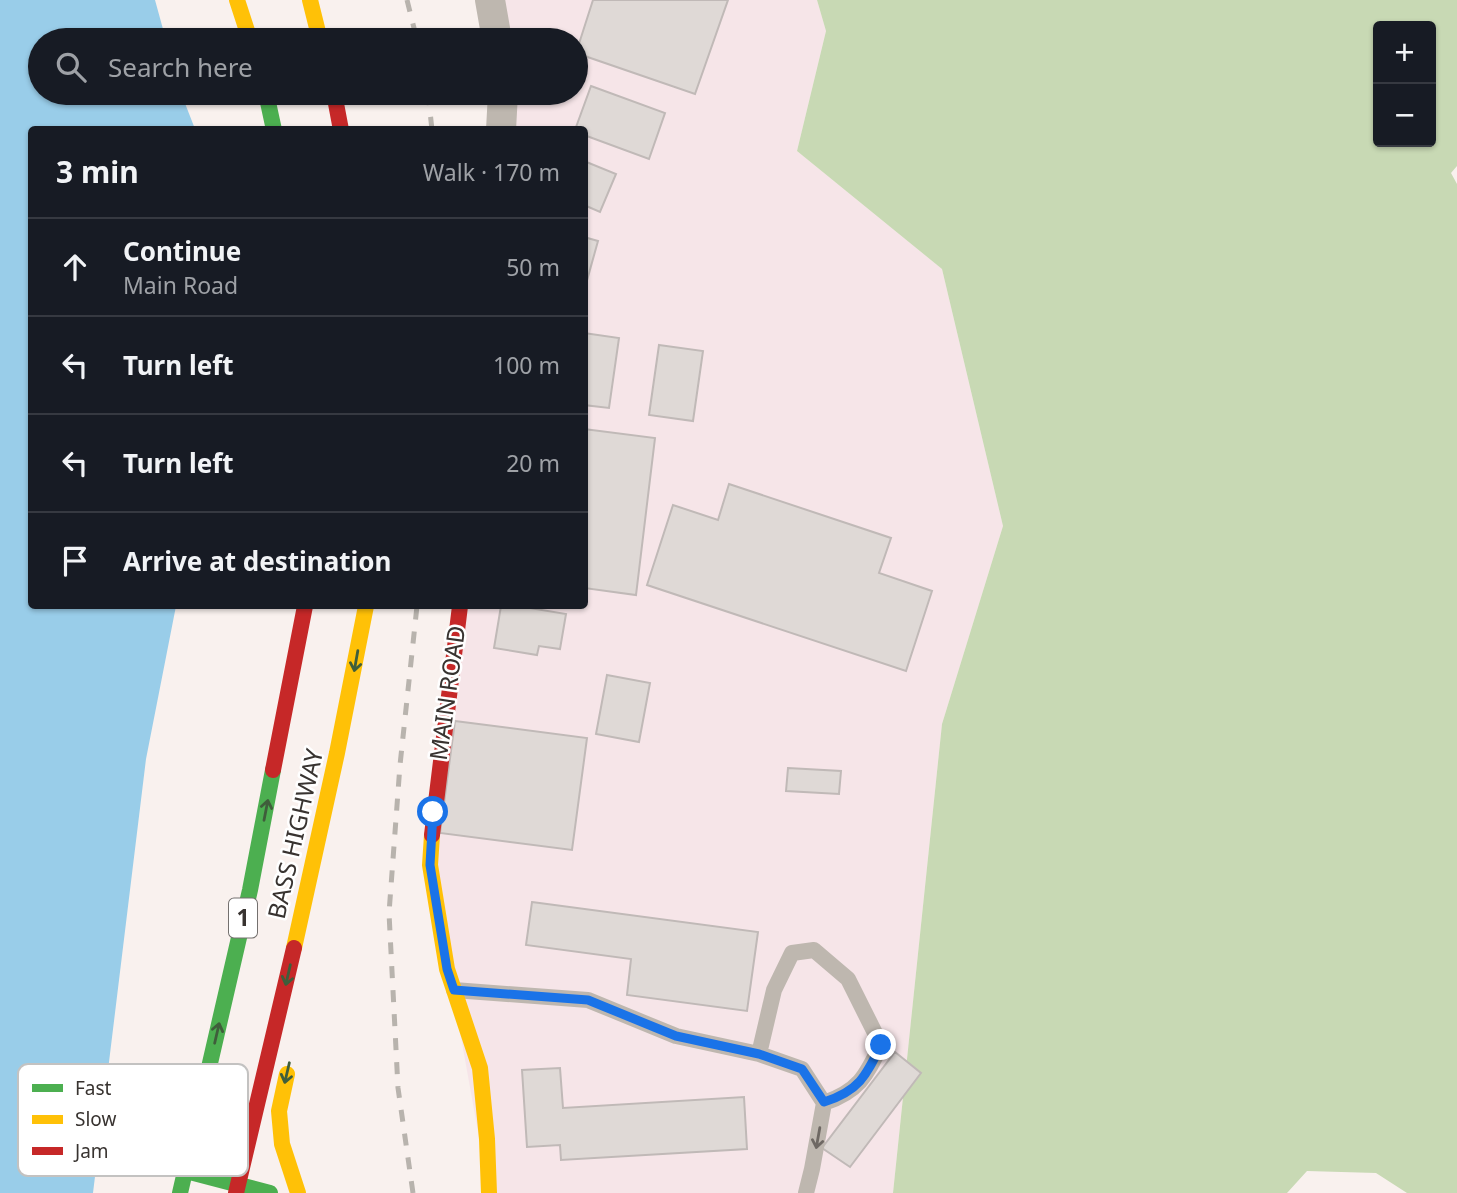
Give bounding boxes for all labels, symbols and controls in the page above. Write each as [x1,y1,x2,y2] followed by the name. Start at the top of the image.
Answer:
[1373,21,1436,147] map controls
[1373,21,1436,84] button: +
[28,28,588,105] search box
[52,48,90,86] icon: search
[108,49,253,85] text: Search here
[1373,84,1436,147] button: −
[56,151,139,192] text: 3 min
[423,156,560,188] text: Walk · 170 m
[123,233,241,269] text: Continue
[56,248,94,286] icon: ahead
[506,251,560,283] text: 50 m
[123,269,238,301] text: Main Road
[56,346,94,384] icon: left
[123,347,234,383] text: Turn left
[493,349,560,381] text: 100 m
[56,444,94,482] icon: left
[123,445,234,481] text: Turn left
[506,447,560,479] text: 20 m
[56,542,94,580] icon: arrive
[123,543,392,579] text: Arrive at destination
[421,623,472,762] street label: MAIN ROAD
[348,649,362,672] one-way arrow
[259,745,330,922] street label: BASS HIGHWAY
[417,796,448,827] route start
[259,799,273,822] one-way arrow
[229,898,257,937] road number: 1
[281,963,294,986] one-way arrow
[211,1022,224,1044] one-way arrow
[865,1029,896,1060] route end
[280,1061,294,1084] one-way arrow
[18,1064,248,1176] legend
[75,1075,112,1101] text: Fast
[75,1106,116,1132] text: Slow
[811,1126,824,1149] one-way arrow
[73,1138,109,1164] text: Jam

